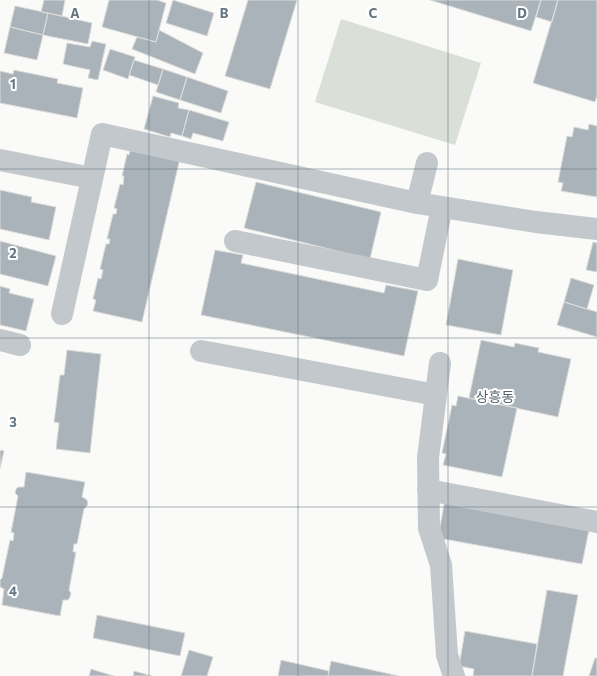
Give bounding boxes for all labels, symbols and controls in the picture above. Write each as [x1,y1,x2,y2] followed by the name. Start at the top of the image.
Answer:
[70,5,80,21] text: A
[220,5,229,21] text: B
[369,5,378,21] text: C
[517,5,527,21] text: D
[10,76,16,92] text: 1
[9,245,17,261] text: 2
[476,388,514,405] district label: 상흥동
[9,414,17,430] text: 3
[9,583,17,599] text: 4

